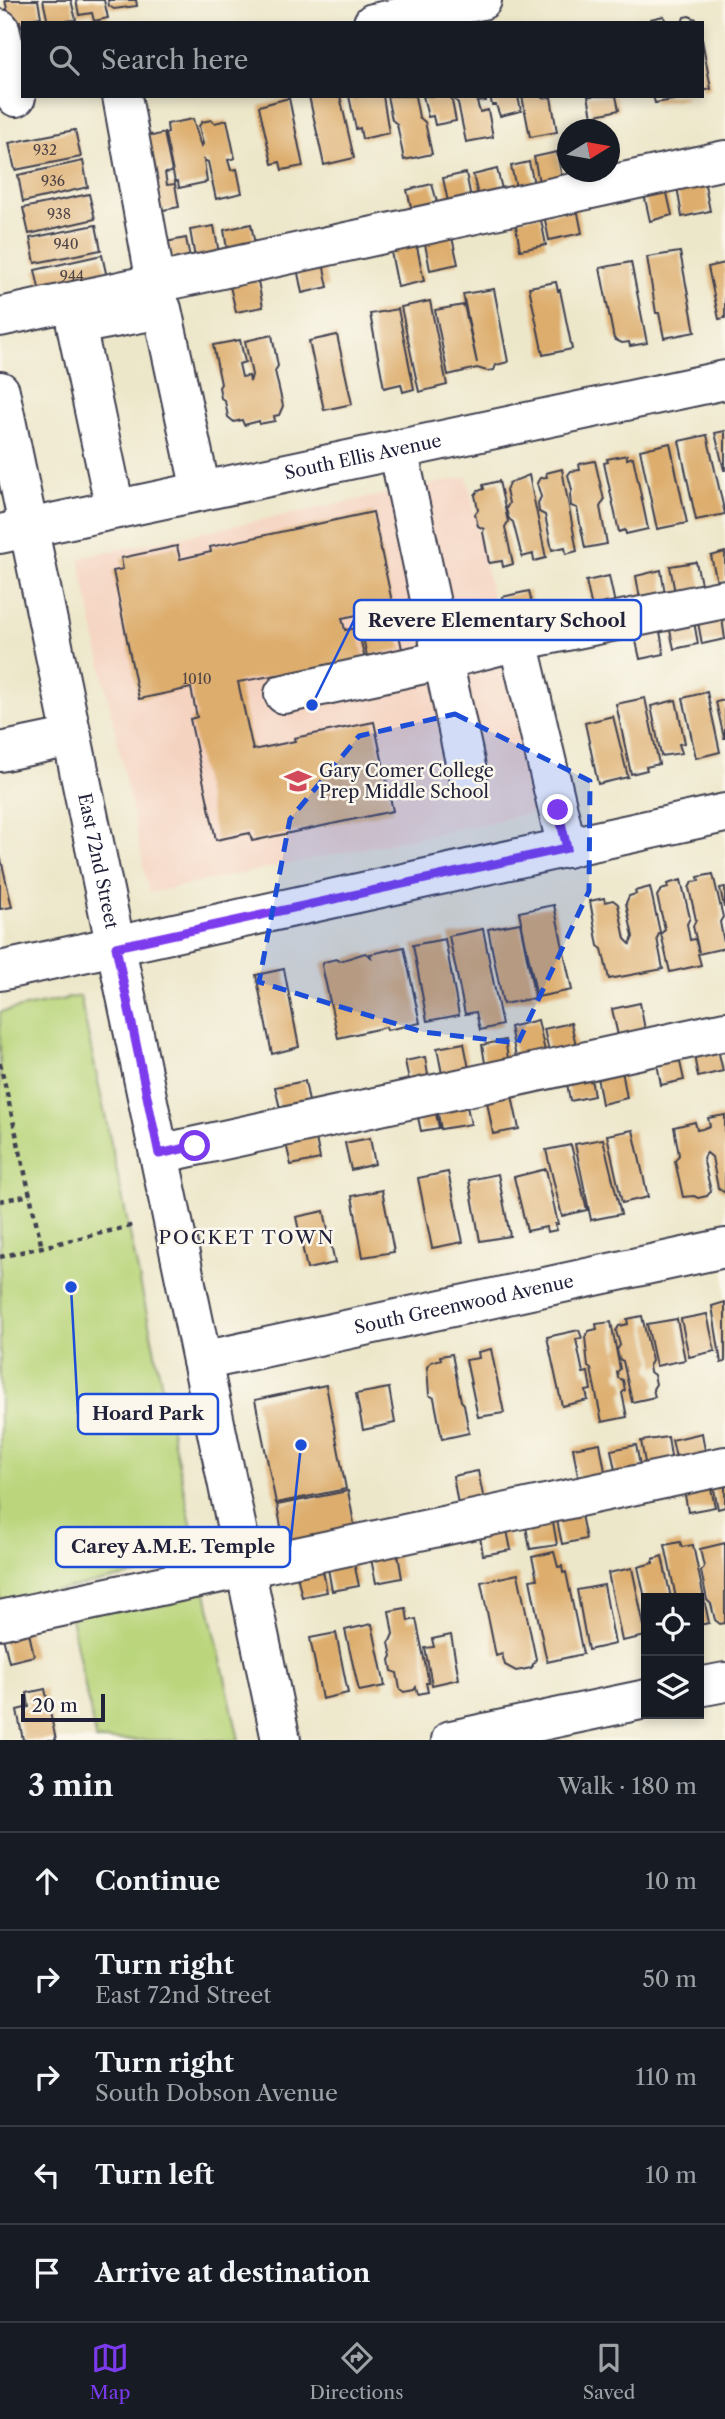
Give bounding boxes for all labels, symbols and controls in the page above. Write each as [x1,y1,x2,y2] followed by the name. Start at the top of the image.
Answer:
[21,21,704,98] search box
[45,41,83,79] icon: search
[101,44,248,76] text: Search here
[557,119,620,182] north arrow
[33,141,57,159] house number: 932
[41,172,65,190] house number: 936
[47,205,71,223] house number: 938
[53,235,79,253] house number: 940
[60,267,84,285] house number: 944
[282,430,443,484] street label: South Ellis Avenue
[354,600,641,640] callout: Revere Elementary School
[368,609,627,632] text: Revere Elementary School
[182,670,212,688] house number: 1010
[319,760,494,803] place label: Gary Comer College Prep Middle School
[283,766,313,796] school or university icon: Gary Comer College Prep Middle School
[73,791,123,931] street label: East 72nd Street
[542,794,573,825] route end
[179,1130,210,1161] route start
[158,1226,336,1249] district label: POCKET TOWN
[352,1270,576,1339] street label: South Greenwood Avenue
[78,1394,218,1434] callout: Hoard Park
[92,1402,204,1425] text: Hoard Park
[56,1527,290,1567] callout: Carey A.M.E. Temple
[71,1535,275,1558] text: Carey A.M.E. Temple
[641,1593,704,1719] map controls
[641,1593,704,1656] button: locate
[641,1656,704,1719] button: layers
[21,1691,105,1723] scale bar
[32,1694,78,1717] text: 20 m
[28,1767,114,1804] text: 3 min
[558,1772,697,1800] text: Walk · 180 m
[28,1862,66,1900] icon: ahead
[95,1865,220,1897] text: Continue
[645,1867,697,1895] text: 10 m
[95,1949,234,1981] text: Turn right
[28,1960,66,1998] icon: right
[642,1965,697,1993] text: 50 m
[95,1981,271,2009] text: East 72nd Street
[95,2047,234,2079] text: Turn right
[28,2058,66,2096] icon: right
[636,2063,697,2091] text: 110 m
[95,2079,338,2107] text: South Dobson Avenue
[28,2156,66,2194] icon: left
[95,2159,214,2191] text: Turn left
[645,2161,697,2189] text: 10 m
[28,2254,66,2292] icon: arrive
[95,2257,370,2289] text: Arrive at destination
[90,2339,130,2404] tab: Map
[310,2339,403,2404] tab: Directions
[583,2339,635,2404] tab: Saved

